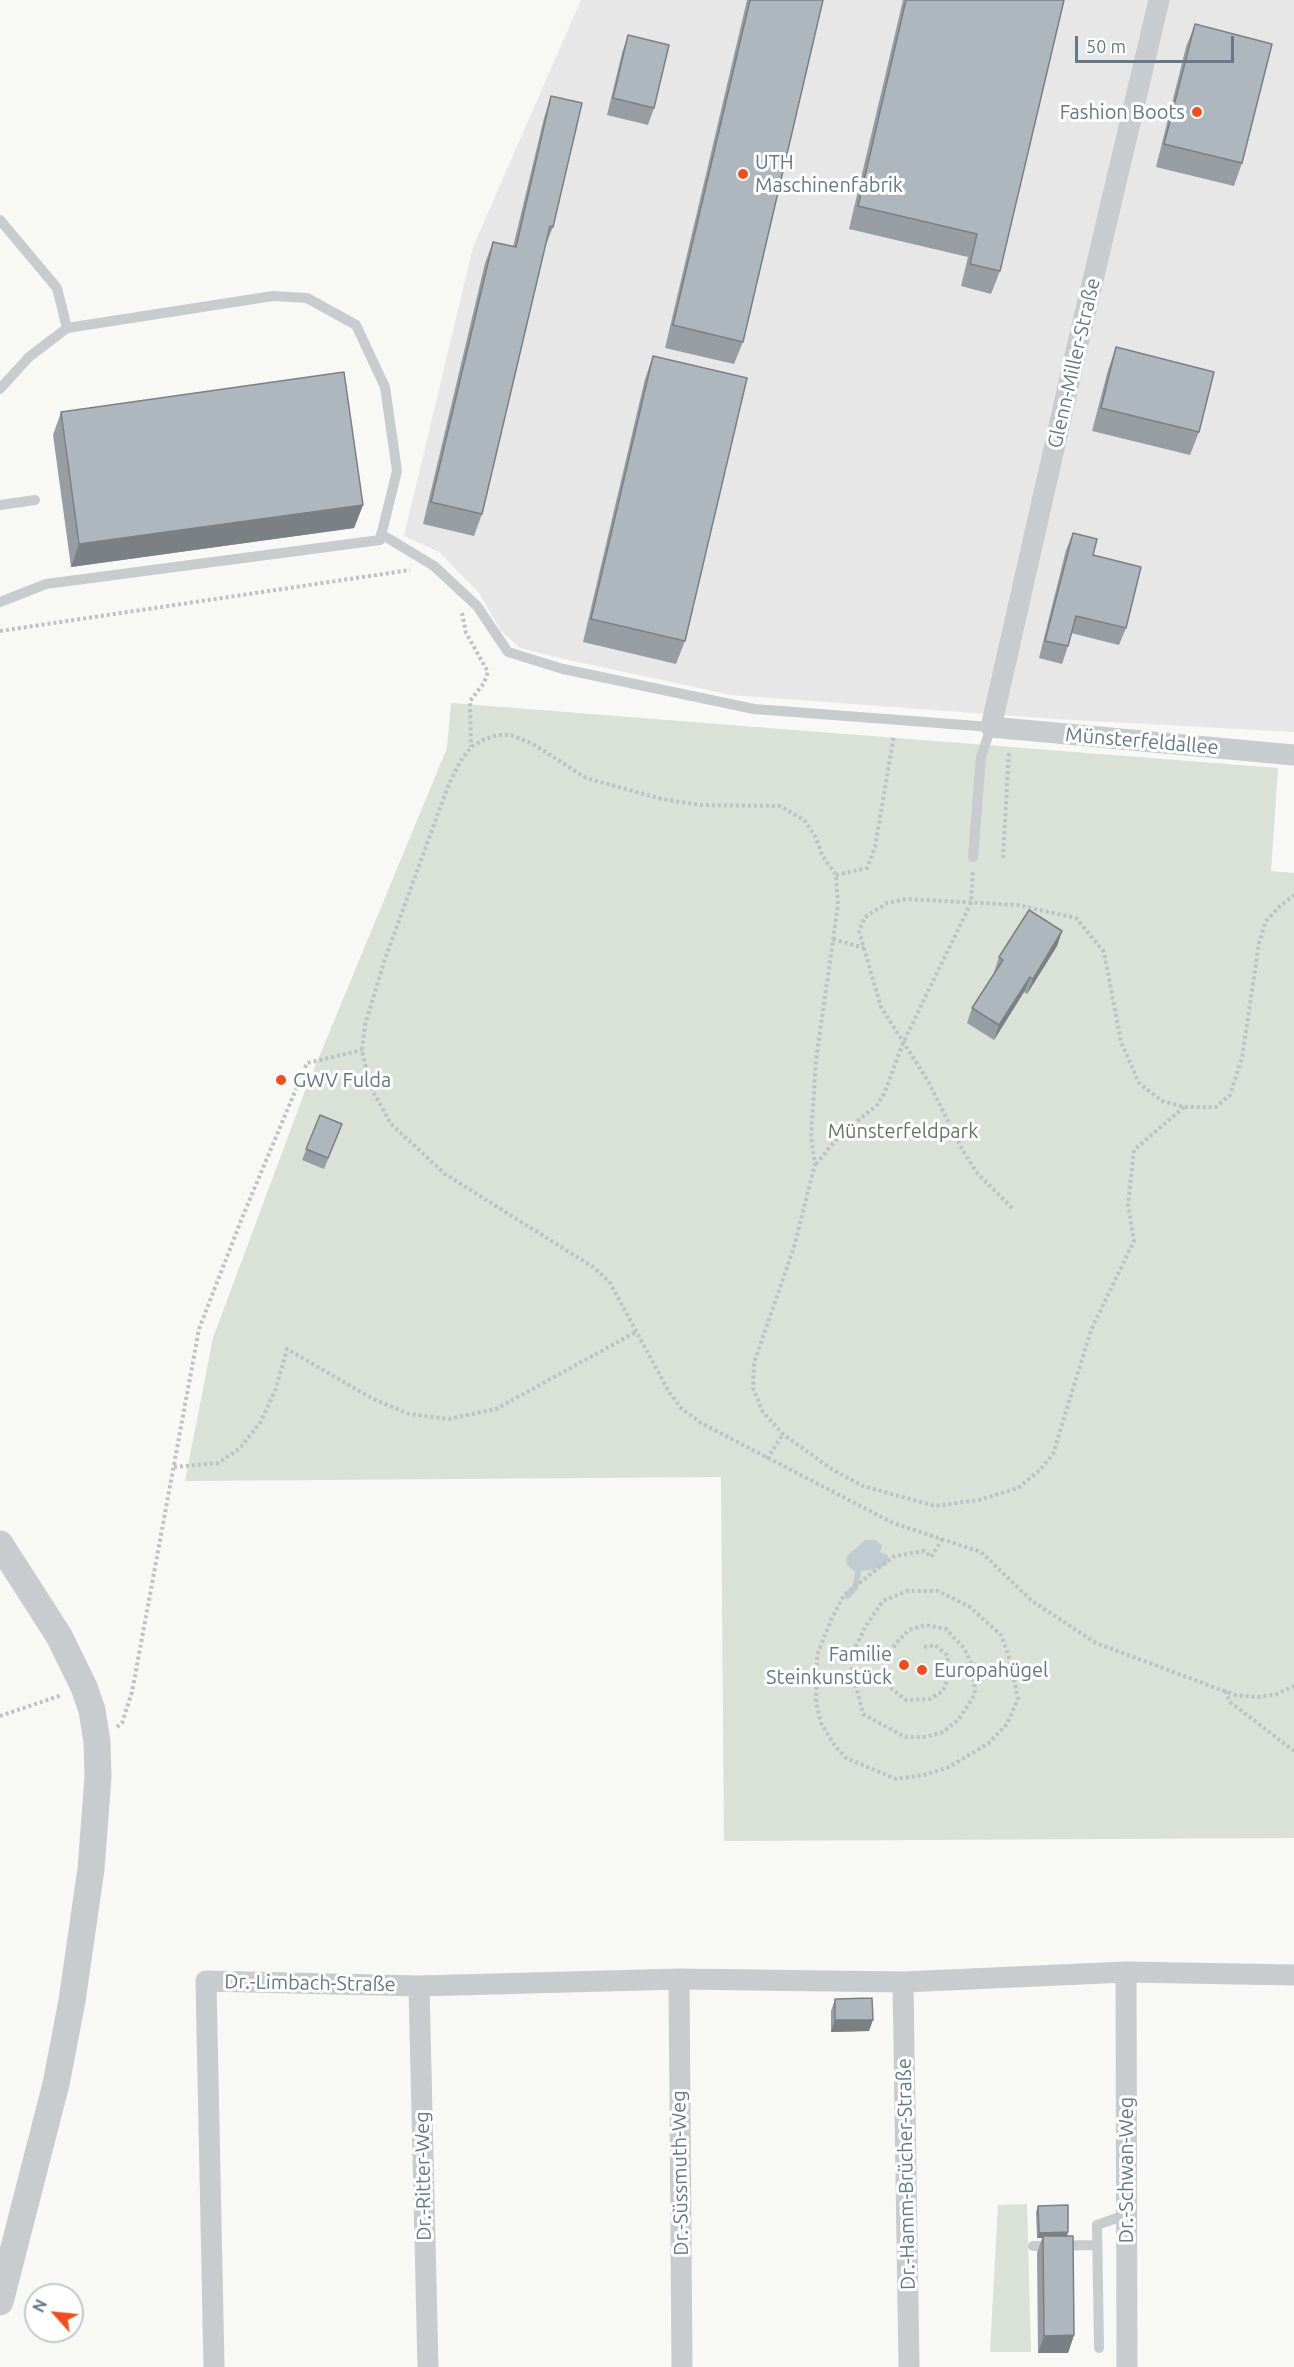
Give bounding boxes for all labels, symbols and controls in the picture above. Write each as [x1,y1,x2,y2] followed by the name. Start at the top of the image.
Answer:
[1078,24,1237,62] scale bar
[1086,36,1126,56] text: 50 m
[1060,100,1185,124] place label: Fashion Boots
[1190,105,1204,119] marker: Fashion Boots
[755,150,903,197] place label: UTH Maschinenfabrik
[736,167,750,181] marker: UTH Maschinenfabrik
[1043,275,1105,451] street label: Glenn-Miller-Straße
[1064,722,1220,760] street label: Münsterfeldallee
[293,1068,391,1092] place label: GWV Fulda
[274,1073,288,1087] marker: GWV Fulda
[828,1119,978,1143] park label: Münsterfeldpark
[766,1642,892,1689] place label: Familie Steinkunstück
[897,1658,911,1672] marker: Familie Steinkunstück
[934,1658,1048,1682] place label: Europahügel
[915,1663,929,1677] marker: Europahügel
[224,1970,396,1996] street label: Dr.-Limbach-Straße
[892,2058,920,2290] street label: Dr.-Hamm-Brücher-Straße
[667,2090,693,2256] street label: Dr.-Süssmuth-Weg
[1114,2097,1138,2243] street label: Dr.-Schwan-Weg
[410,2111,436,2241] street label: Dr.-Ritter-Weg
[24,2283,84,2343] north arrow
[29,2296,50,2315] text: N

